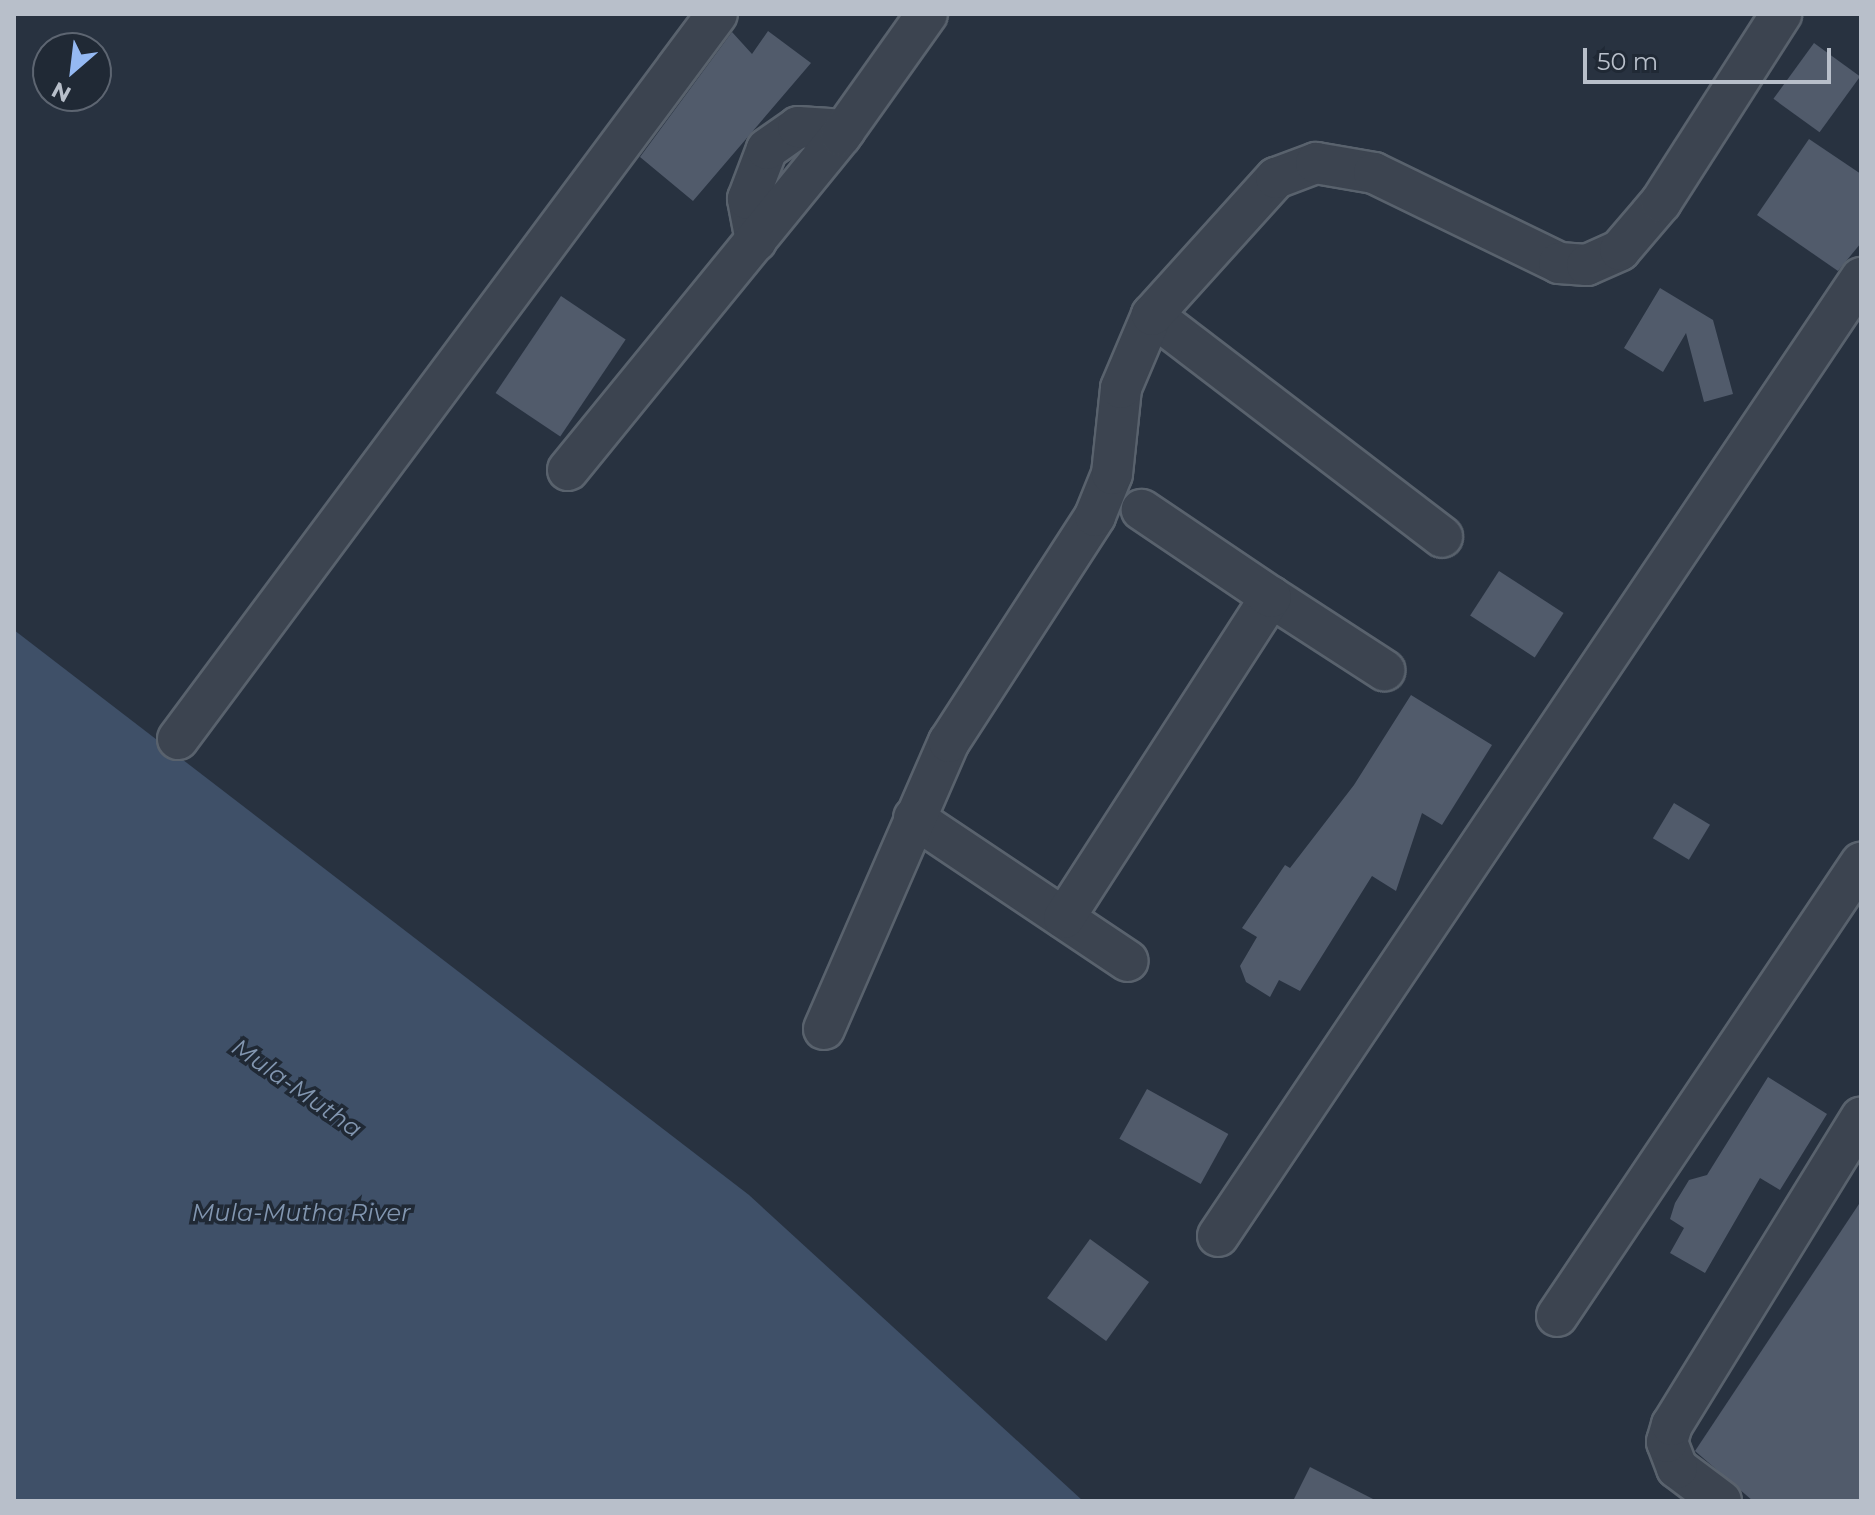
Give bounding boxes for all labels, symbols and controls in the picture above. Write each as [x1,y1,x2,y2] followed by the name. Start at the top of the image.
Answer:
[32,32,112,112] north arrow
[1587,32,1835,82] scale bar
[1597,47,1658,76] text: 50 m
[47,76,76,108] text: N
[226,1033,368,1143] water label: Mula-Mutha
[191,1199,411,1227] water label: Mula-Mutha River

